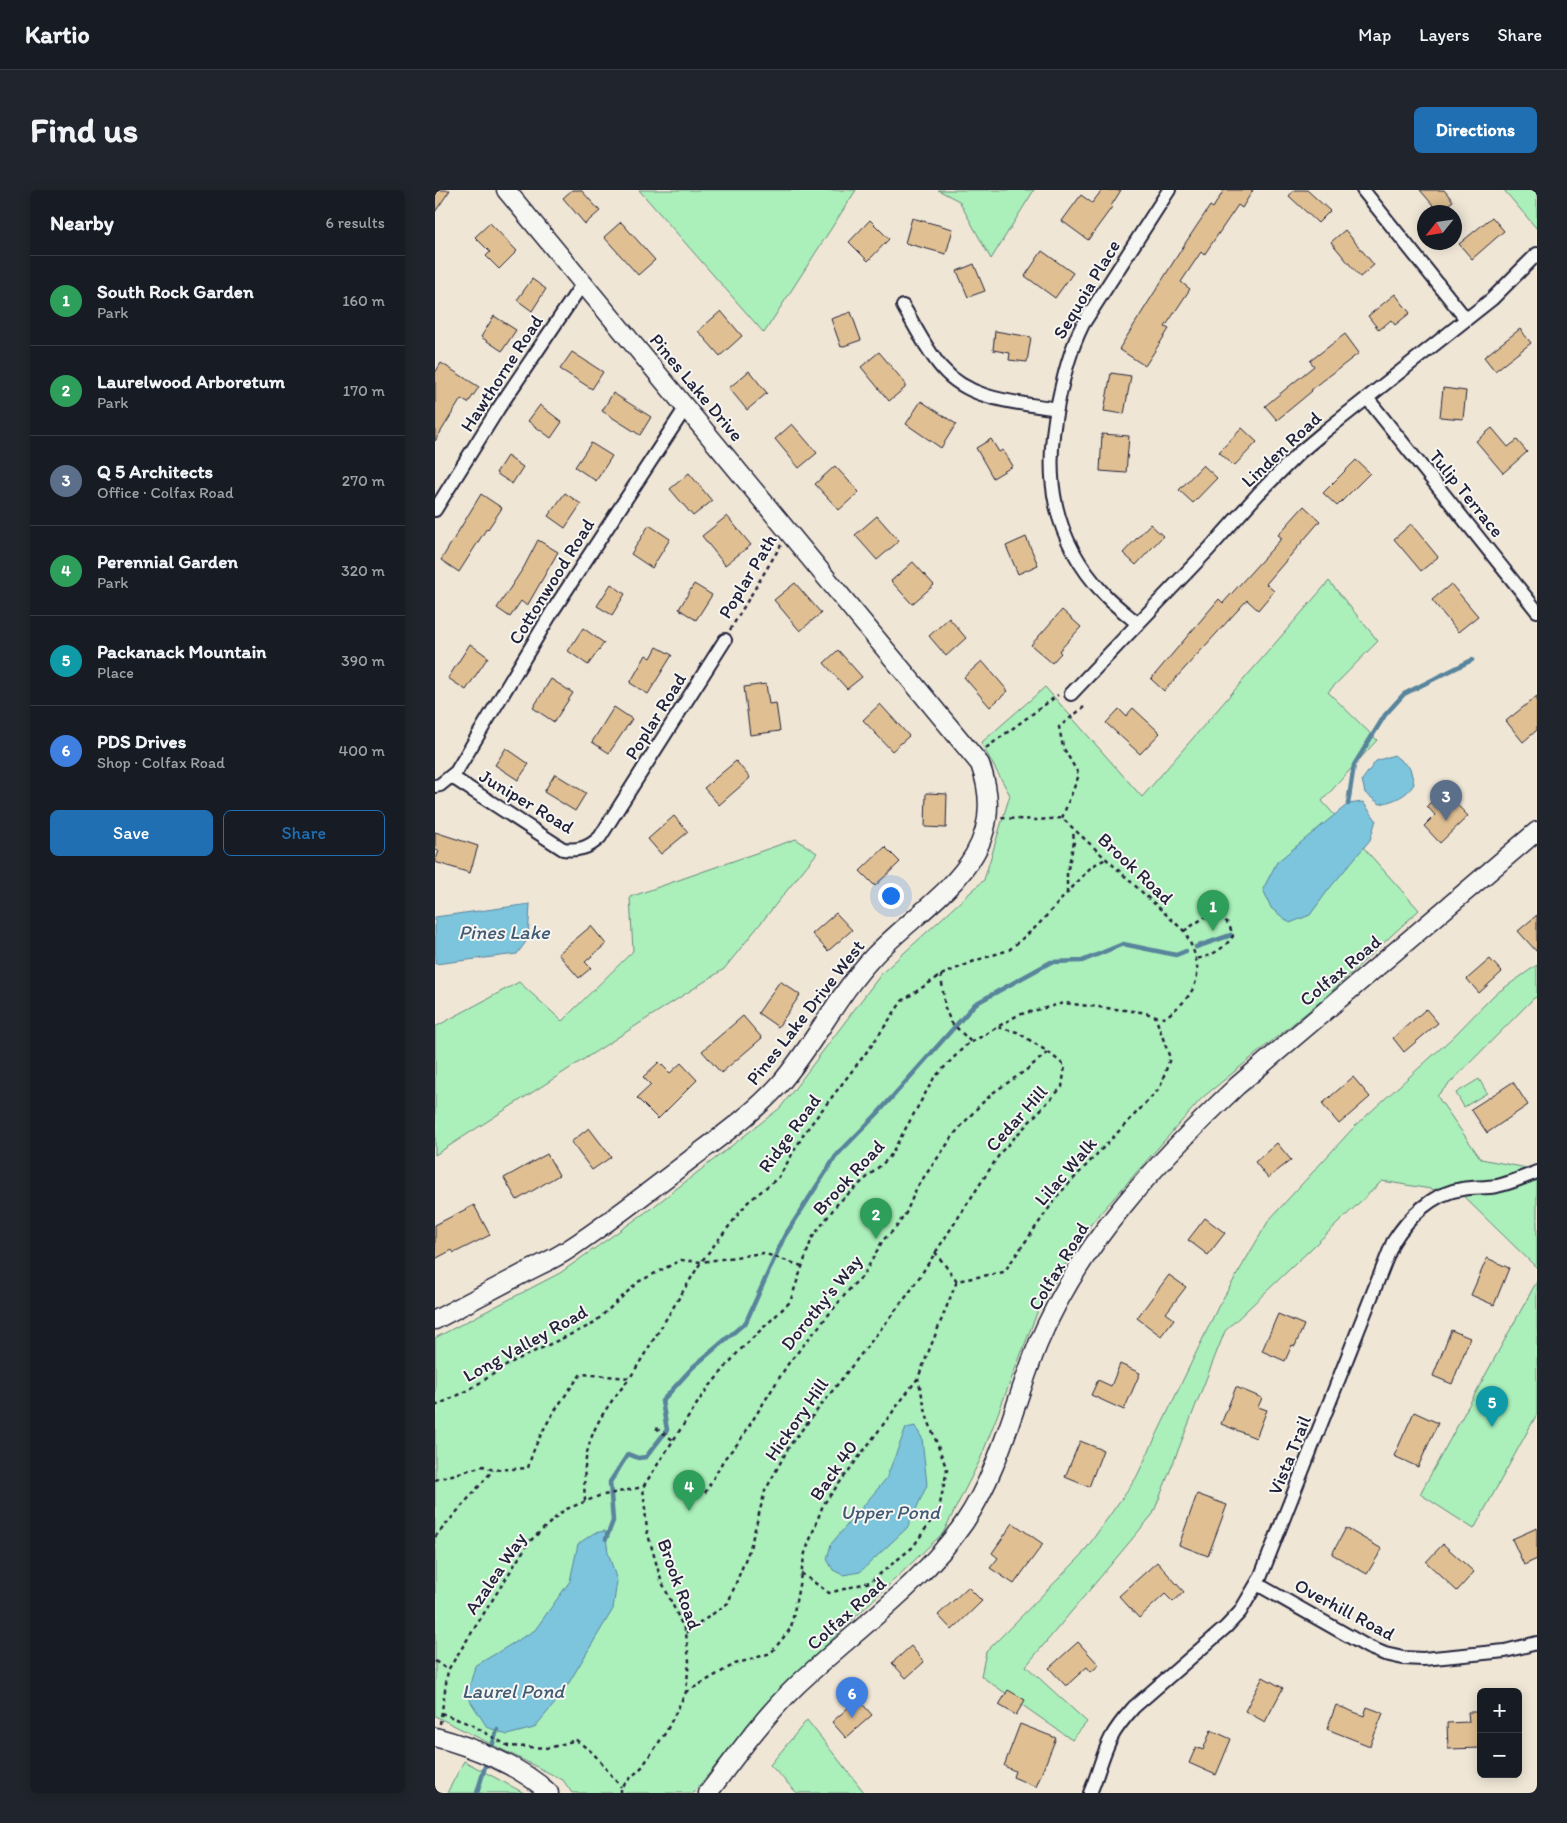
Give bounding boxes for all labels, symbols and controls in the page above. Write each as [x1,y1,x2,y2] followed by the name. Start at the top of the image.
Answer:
[25,20,90,49] text: Kartio
[1358,24,1391,46] text: Map
[1419,24,1469,46] text: Layers
[1497,24,1542,46] text: Share
[1414,107,1537,153] button: Directions
[30,109,138,151] text: Find us
[1417,205,1462,250] north arrow
[50,210,114,235] text: Nearby
[325,213,385,232] text: 6 results
[1048,235,1125,343] street label: Sequoia Place
[97,280,254,303] text: South Rock Garden
[62,291,70,310] text: 1
[342,291,385,310] text: 160 m
[97,303,128,322] text: Park
[455,310,548,436] street label: Hawthorne Road
[645,329,748,446] street label: Pines Lake Drive
[97,370,285,393] text: Laurelwood Arboretum
[62,381,70,400] text: 2
[343,381,385,400] text: 170 m
[97,393,128,412] text: Park
[1237,406,1326,492] street label: Linden Road
[1424,445,1509,542] street label: Tulip Terrace
[97,460,213,483] text: Q 5 Architects
[62,471,70,490] text: 3
[342,471,385,490] text: 270 m
[97,483,234,502] text: Office · Colfax Road
[503,514,600,649] street label: Cottonwood Road
[713,530,782,623] street label: Poplar Path
[97,550,238,573] text: Perennial Garden
[61,561,71,580] text: 4
[341,561,385,580] text: 320 m
[97,573,128,592] text: Park
[97,640,266,663] text: Packanack Mountain
[62,651,70,670] text: 5
[341,651,385,670] text: 390 m
[97,663,134,682] text: Place
[620,668,691,764] street label: Poplar Road
[97,730,186,753] text: PDS Drives
[62,741,70,760] text: 6
[339,741,385,760] text: 400 m
[97,753,225,772] text: Shop · Colfax Road
[475,764,579,839] street label: Juniper Road
[1430,780,1462,821] pin: 3
[50,810,213,856] button: Save
[223,810,385,856] button: Share
[1093,828,1179,910] street label: Brook Road
[878,883,904,909] your location
[1197,890,1229,931] pin: 1
[458,920,551,944] water label: Pines Lake
[1295,929,1386,1011] street label: Colfax Road
[741,935,869,1090] street label: Pines Lake Drive West
[981,1080,1053,1156] street label: Cedar Hill
[753,1089,826,1177] street label: Ridge Road
[1029,1132,1102,1210] street label: Lilac Walk
[808,1134,890,1220] street label: Brook Road
[860,1198,892,1239] pin: 2
[1023,1217,1094,1315] street label: Colfax Road
[776,1250,867,1355] street label: Dorothy's Way
[459,1300,592,1387] street label: Long Valley Road
[760,1373,834,1465] street label: Hickory Hill
[1476,1386,1508,1427] pin: 5
[1263,1412,1316,1498] street label: Vista Trail
[804,1436,862,1505] street label: Back 40
[673,1470,705,1511] pin: 4
[840,1500,942,1524] water label: Upper Pond
[460,1528,531,1619] street label: Azalea Way
[653,1536,707,1633] street label: Brook Road
[802,1571,891,1655] street label: Colfax Road
[1291,1573,1399,1646] street label: Overhill Road
[836,1677,868,1718] pin: 6
[462,1679,566,1703] water label: Laurel Pond
[1477,1688,1522,1778] map controls
[1477,1688,1522,1733] button: +
[1477,1733,1522,1778] button: −

